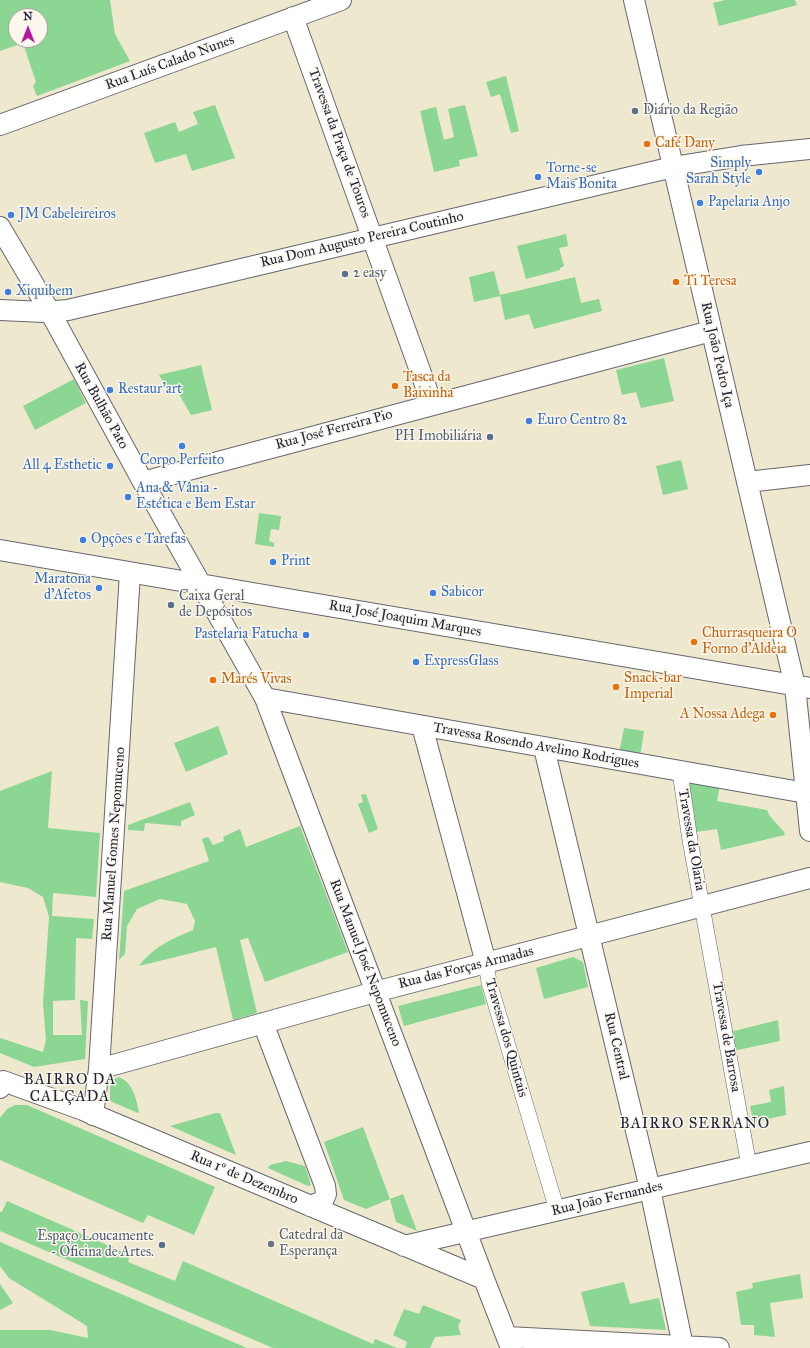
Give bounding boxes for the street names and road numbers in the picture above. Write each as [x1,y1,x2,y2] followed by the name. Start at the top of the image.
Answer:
[103,32,237,94] street label: Rua Luís Calado Nunes
[304,66,374,220] street label: Travessa da Praça de Touros
[259,208,465,272] street label: Rua Dom Augusto Pereira Coutinho
[697,300,737,410] street label: Rua João Pedro Iça
[70,360,132,452] street label: Rua Bulhão Pato
[274,406,394,454] street label: Rua José Ferreira Pio
[327,597,483,641] street label: Rua José Joaquim Marques
[432,720,640,772] street label: Travessa Rosendo Avelino Rodrigues
[99,747,129,941] street label: Rua Manuel Gomes Nepomuceno
[674,788,708,892] street label: Travessa da Olaria
[325,877,405,1049] street label: Rua Manuel José Nepomuceno
[397,943,535,993] street label: Rua das Forças Armadas
[481,977,531,1099] street label: Travessa dos Quintais
[708,981,744,1093] street label: Travessa de Barrosa
[600,1011,632,1081] street label: Rua Central
[187,1148,301,1208] street label: Rua 1º de Dezembro
[550,1178,664,1220] street label: Rua João Fernandes

